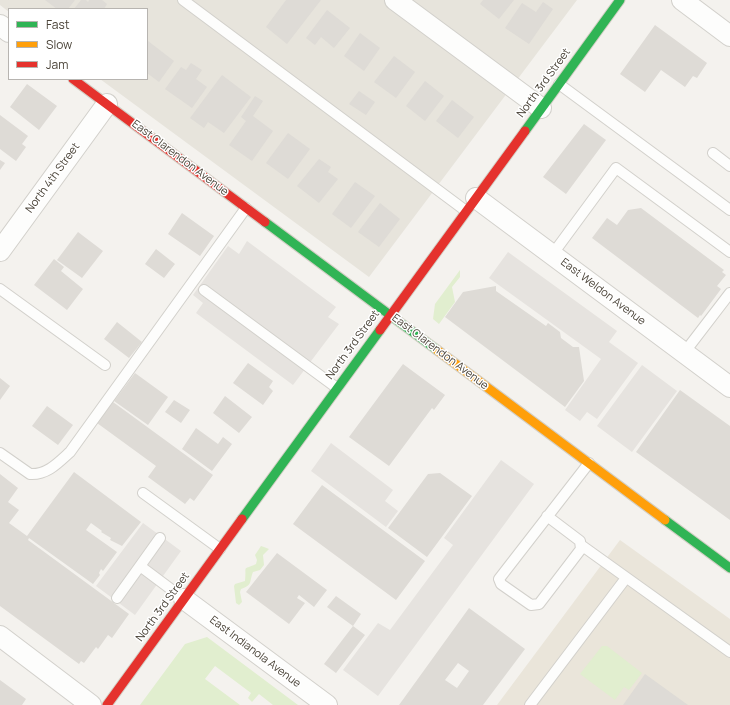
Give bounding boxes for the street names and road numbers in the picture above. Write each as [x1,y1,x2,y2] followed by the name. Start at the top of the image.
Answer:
[515,46,573,120] street label: North 3rd Street
[129,117,231,199] street label: East Clarendon Avenue
[23,141,83,215] street label: North 4th Street
[558,256,648,328] street label: East Weldon Avenue
[324,308,382,382] street label: North 3rd Street
[389,311,491,393] street label: East Clarendon Avenue
[134,570,192,644] street label: North 3rd Street
[207,613,303,691] street label: East Indianola Avenue

